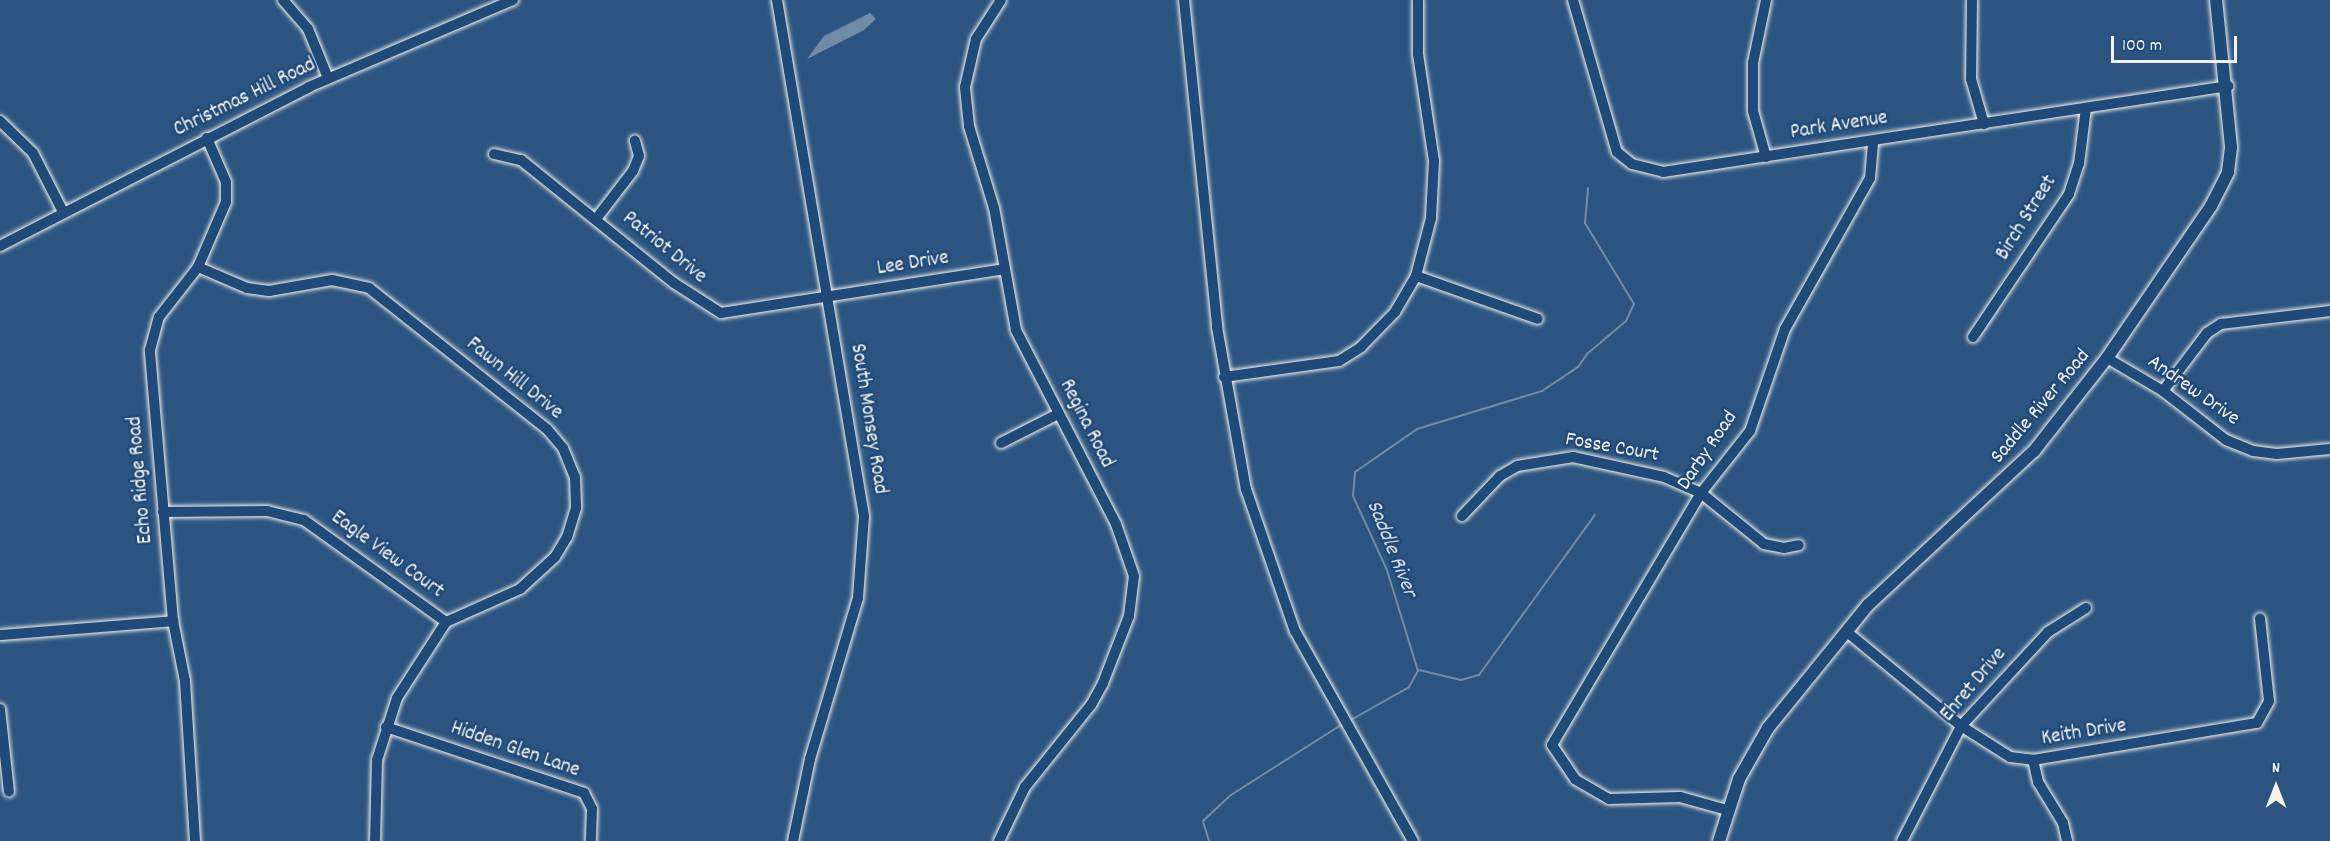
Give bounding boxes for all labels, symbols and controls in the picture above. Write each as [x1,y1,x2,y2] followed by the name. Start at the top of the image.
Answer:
[2114,24,2240,62] scale bar
[2122,34,2162,59] text: 100 m
[170,53,320,143] street label: Christmas Hill Road
[1789,106,1889,146] street label: Park Avenue
[1991,171,2063,265] street label: Birch Street
[617,206,711,290] street label: Patriot Drive
[875,246,951,282] street label: Lee Drive
[461,332,567,426] street label: Fawn Hill Drive
[844,342,892,496] street label: South Monsey Road
[1986,345,2096,469] street label: Saddle River Road
[2142,350,2244,432] street label: Andrew Drive
[1053,375,1119,473] street label: Regina Road
[1672,407,1744,495] street label: Darby Road
[123,415,159,545] street label: Echo Ridge Road
[1563,427,1661,469] street label: Fosse Court
[1360,497,1422,601] water label: Saddle River
[326,506,448,604] street label: Eagle View Court
[1936,643,2012,727] street label: Ehret Drive
[2040,714,2128,752] street label: Keith Drive
[447,716,583,784] street label: Hidden Glen Lane
[2246,757,2306,817] north arrow
[2272,757,2280,780] text: N

